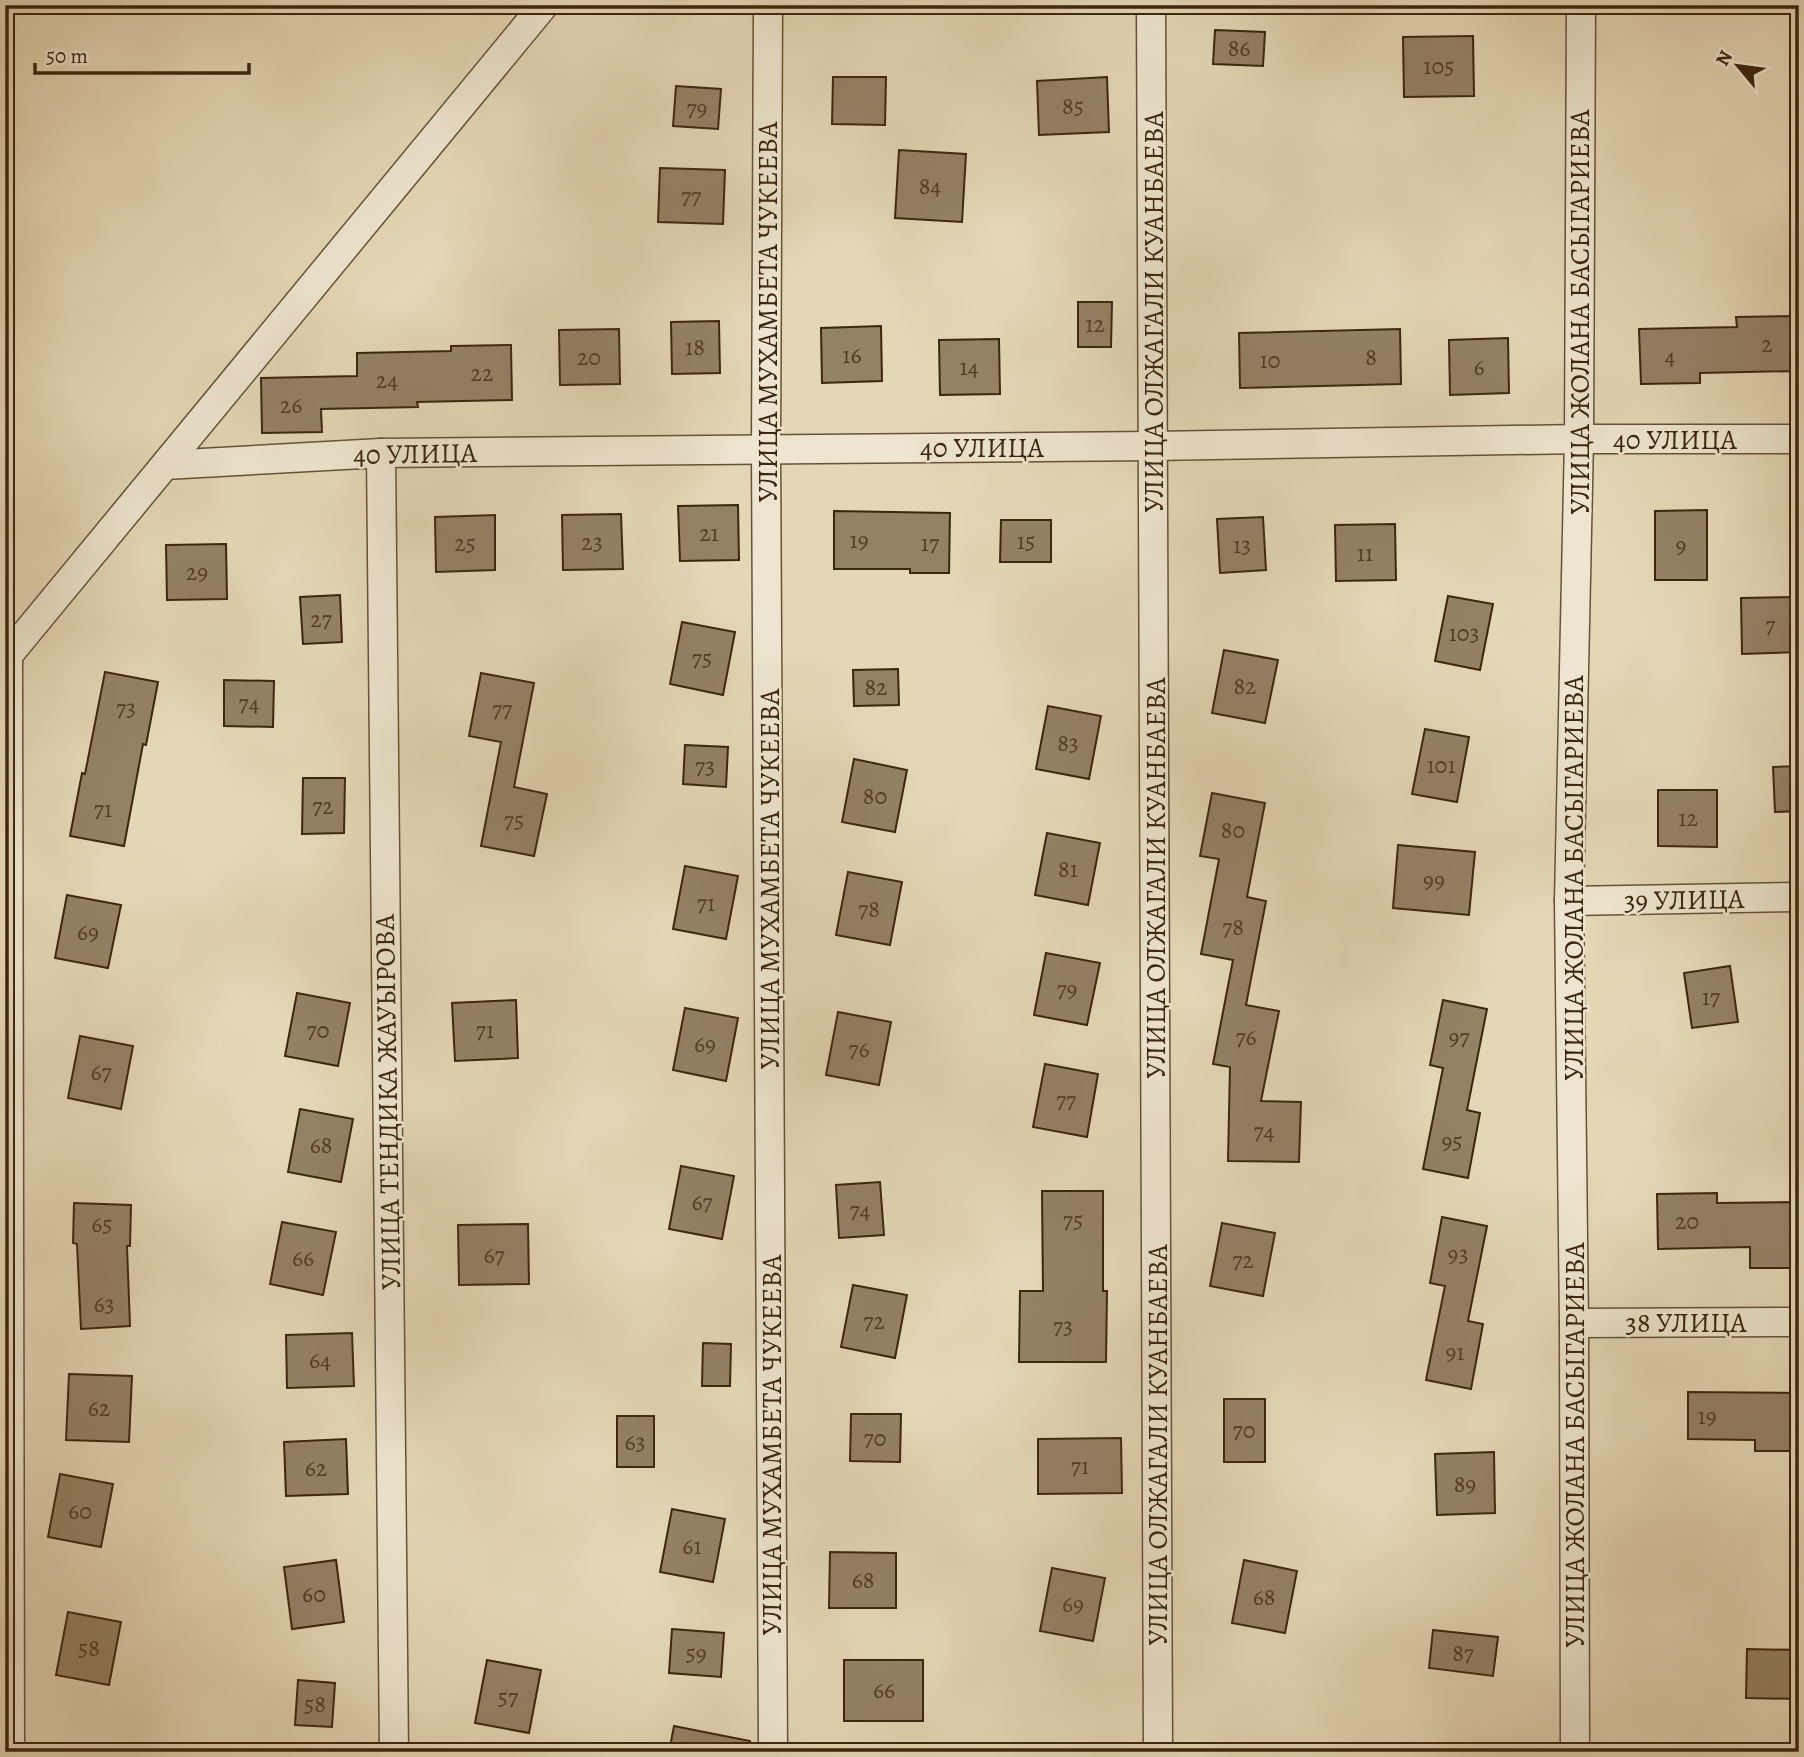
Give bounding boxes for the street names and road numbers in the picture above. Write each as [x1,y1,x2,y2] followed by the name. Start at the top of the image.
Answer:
[1561,109,1599,515] street label: УЛИЦА ЖОЛАНА БАСЫГАРИЕВА
[1135,111,1173,513] street label: УЛИЦА ОЛЖАГАЛИ КУАНБАЕВА
[749,121,787,502] street label: УЛИЦА МУХАМБЕТА ЧУКЕЕВА
[1613,421,1738,459] street label: 40 УЛИЦА
[920,429,1045,467] street label: 40 УЛИЦА
[353,434,478,474] street label: 40 УЛИЦА
[1555,675,1593,1081] street label: УЛИЦА ЖОЛАНА БАСЫГАРИЕВА
[1137,677,1175,1079] street label: УЛИЦА ОЛЖАГАЛИ КУАНБАЕВА
[751,688,789,1069] street label: УЛИЦА МУХАМБЕТА ЧУКЕЕВА
[1623,880,1745,920] street label: 39 УЛИЦА
[366,913,410,1290] street label: УЛИЦА ТЕНДИКА ЖАУЫРОВА
[1556,1242,1594,1648] street label: УЛИЦА ЖОЛАНА БАСЫГАРИЕВА
[1139,1244,1177,1646] street label: УЛИЦА ОЛЖАГАЛИ КУАНБАЕВА
[753,1254,791,1635] street label: УЛИЦА МУХАМБЕТА ЧУКЕЕВА
[1625,1304,1747,1342] street label: 38 УЛИЦА

